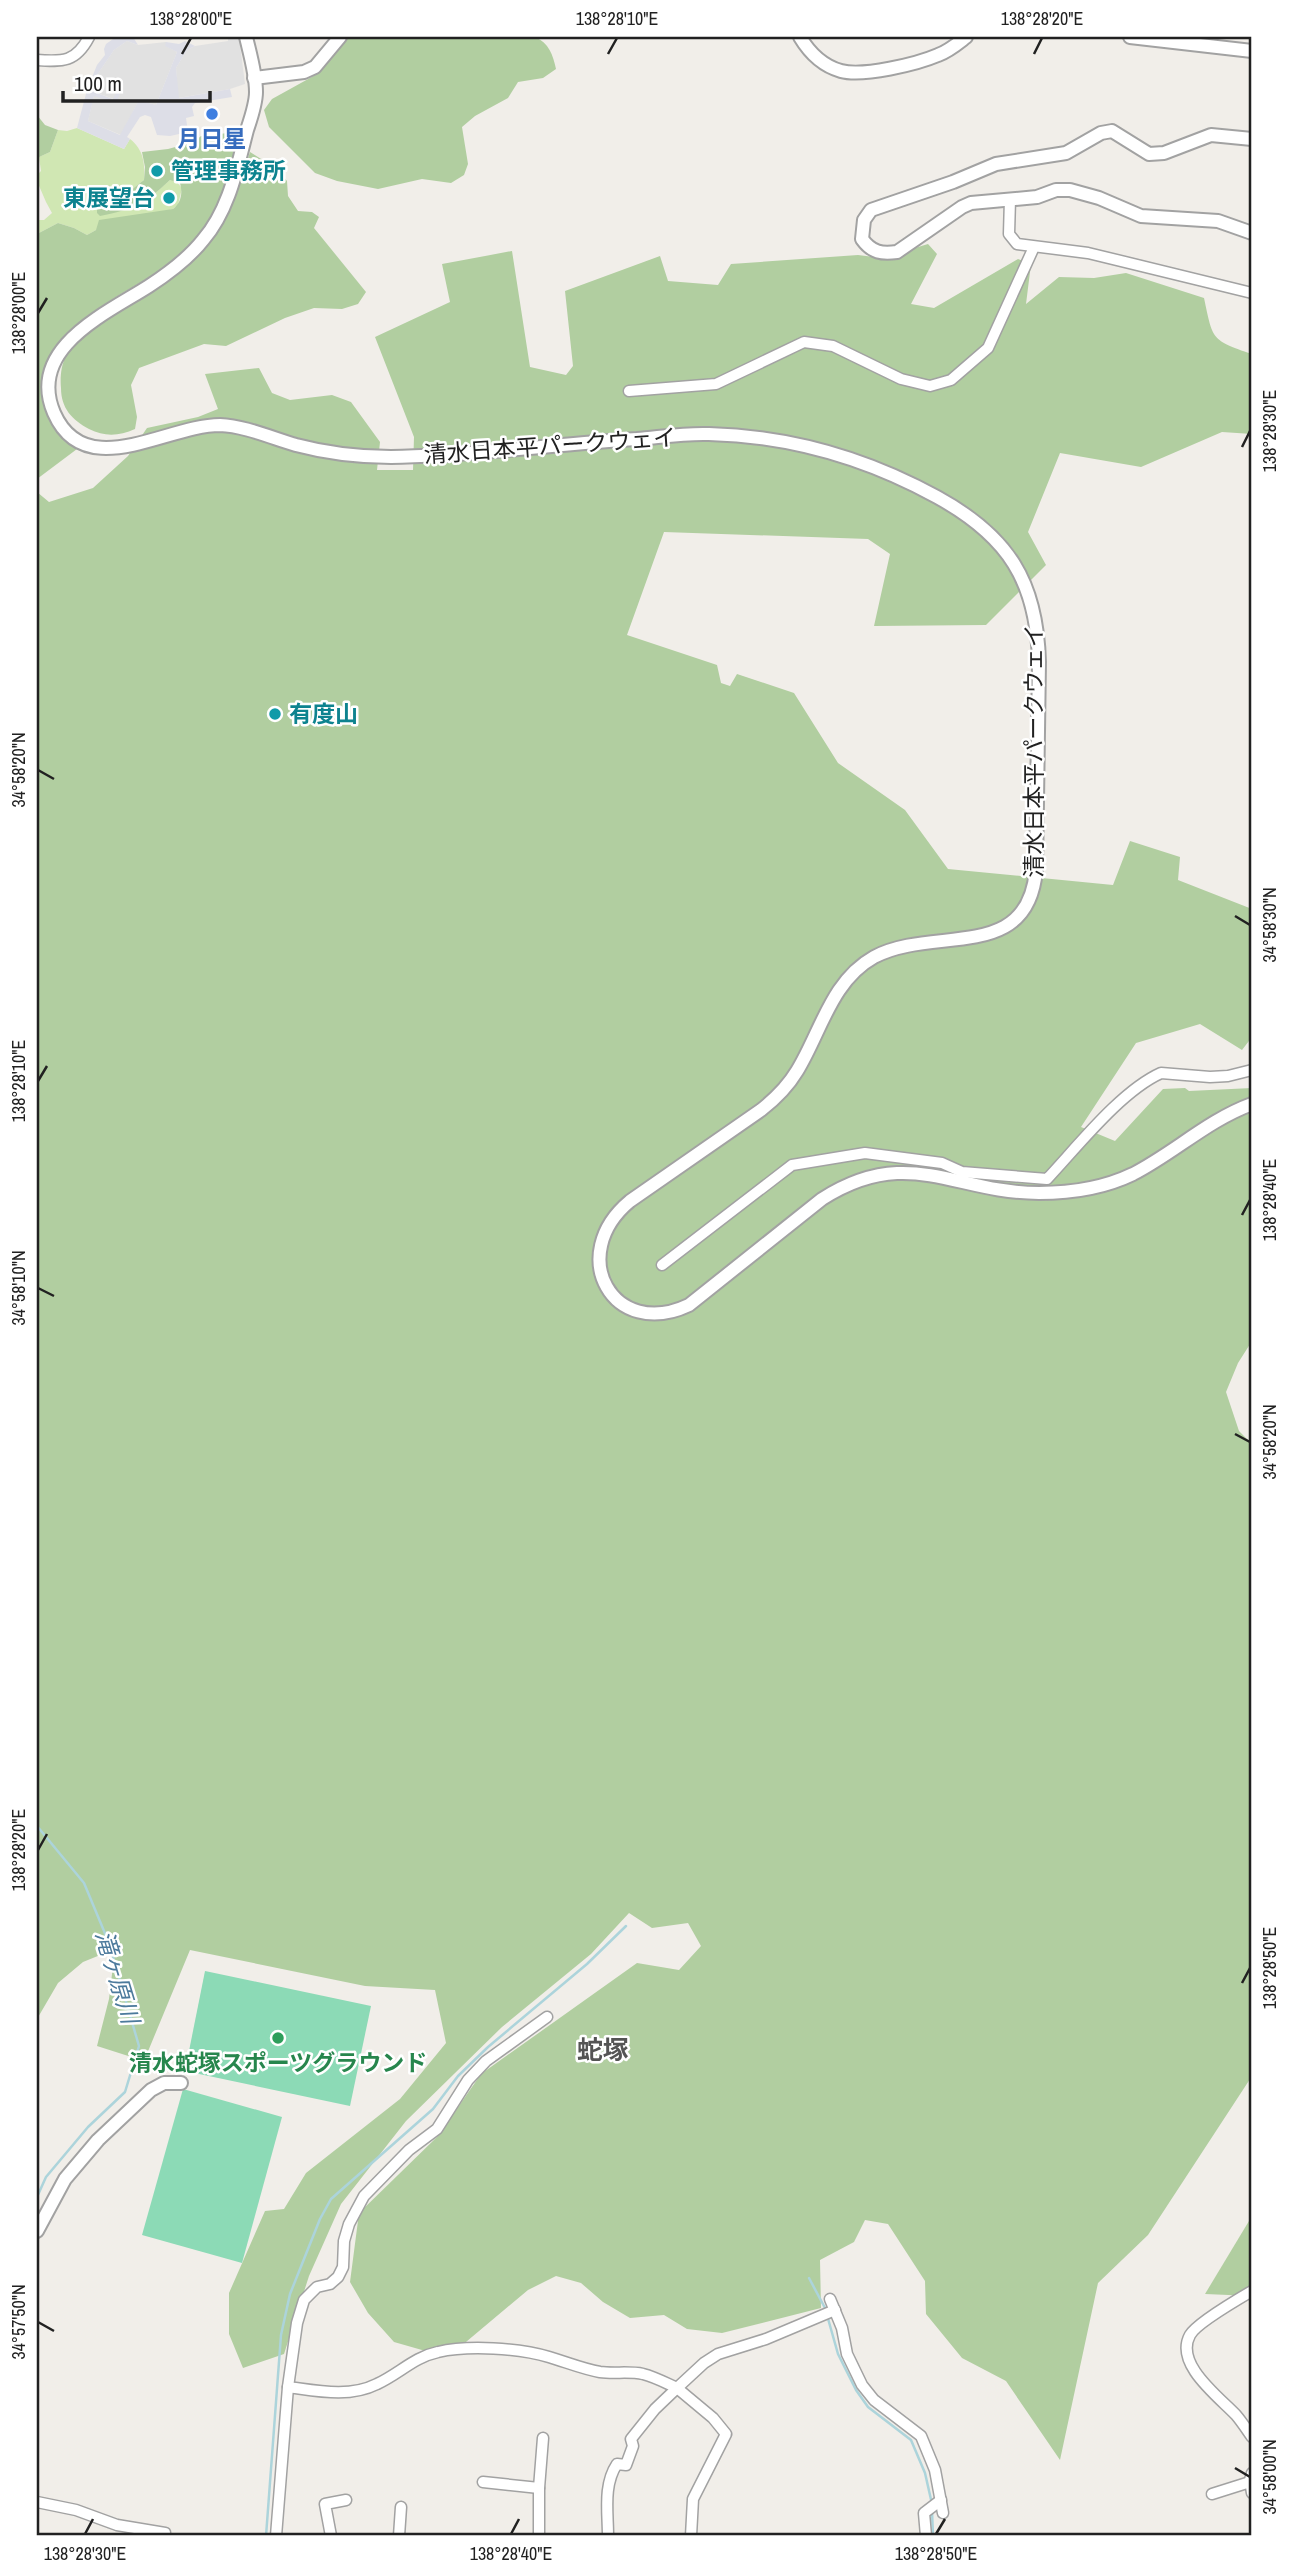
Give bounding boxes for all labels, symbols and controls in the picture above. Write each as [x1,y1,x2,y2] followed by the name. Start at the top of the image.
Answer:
[150,6,232,31] text: 138°28'00"E
[576,6,658,31] text: 138°28'10"E
[1001,6,1083,31] text: 138°28'20"E
[63,60,210,104] scale bar
[74,69,122,98] text: 100 m
[204,106,220,122] marker: 月日星
[178,123,247,154] place label: 月日星
[171,155,286,186] place label: 管理事務所
[149,163,165,179] marker: 管理事務所
[63,182,155,213] place label: 東展望台
[161,190,177,206] marker: 東展望台
[6,272,31,354] text: 138°28'00"E
[1257,390,1282,472] text: 138°28'30"E
[423,421,677,470] street label: 清水日本平パークウェイ
[1018,625,1049,878] street label: 清水日本平パークウェイ
[289,698,358,729] place label: 有度山
[267,706,283,722] marker: 有度山
[6,732,31,808] text: 34°58'20"N
[1257,887,1282,963] text: 34°58'30"N
[6,1040,31,1122] text: 138°28'10"E
[1257,1159,1282,1241] text: 138°28'40"E
[6,1250,31,1326] text: 34°58'10"N
[1257,1404,1282,1480] text: 34°58'20"N
[6,1809,31,1891] text: 138°28'20"E
[89,1926,148,2030] water label: 滝ヶ原川
[1257,1927,1282,2009] text: 138°28'50"E
[270,2030,286,2046] marker: 清水蛇塚スポーツグラウンド
[577,2032,629,2067] district label: 蛇塚
[129,2047,427,2078] place label: 清水蛇塚スポーツグラウンド
[6,2284,31,2360] text: 34°57'50"N
[1257,2439,1282,2515] text: 34°58'00"N
[44,2541,126,2566] text: 138°28'30"E
[470,2541,552,2566] text: 138°28'40"E
[895,2541,977,2566] text: 138°28'50"E

